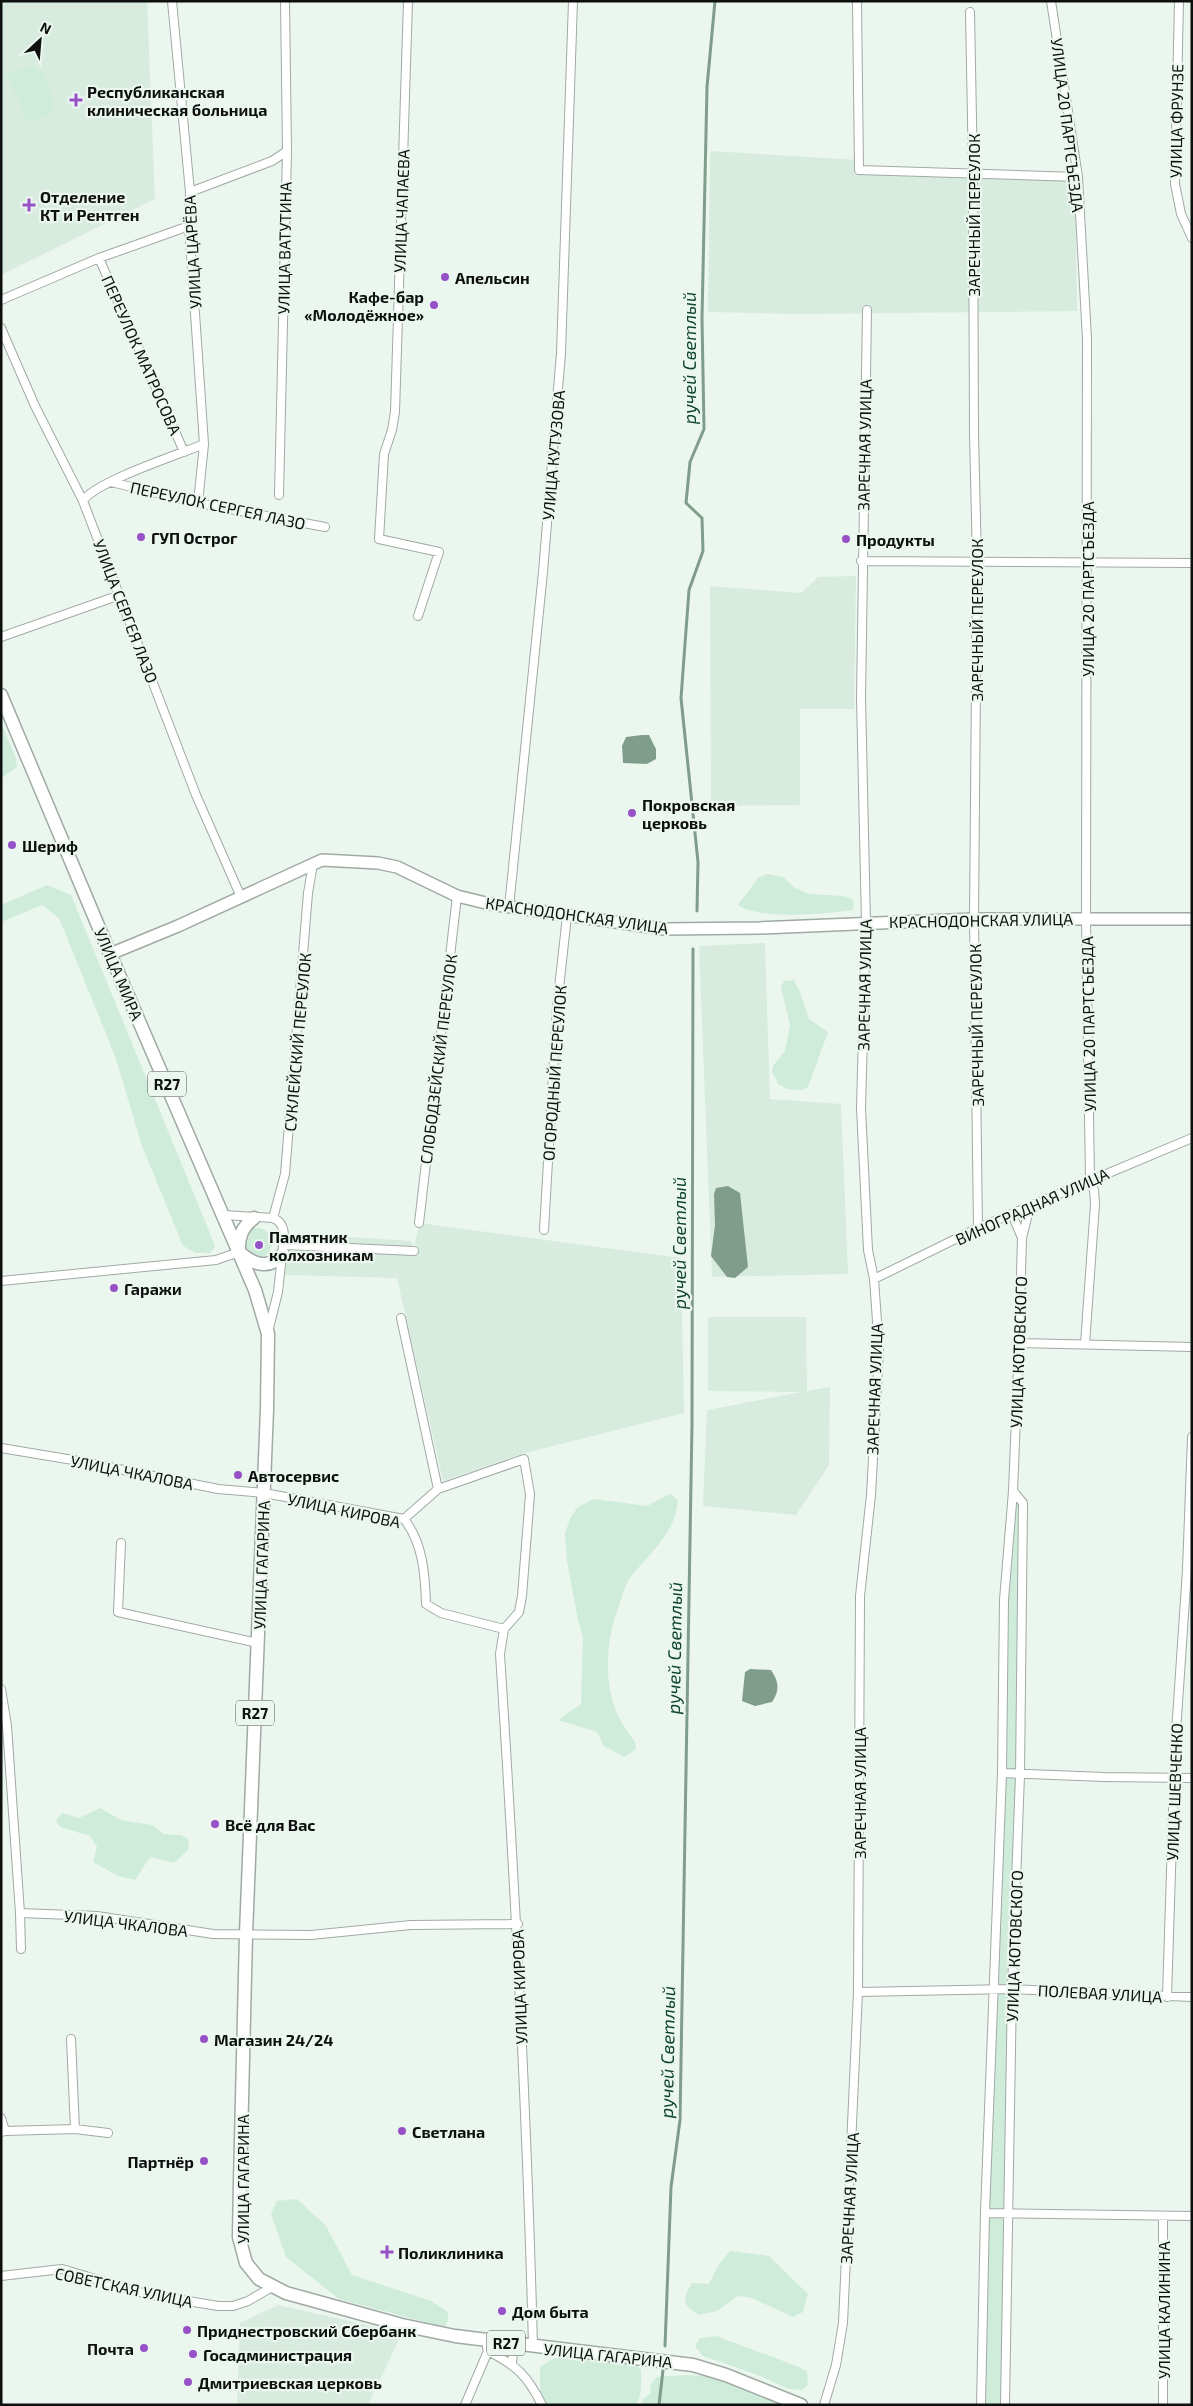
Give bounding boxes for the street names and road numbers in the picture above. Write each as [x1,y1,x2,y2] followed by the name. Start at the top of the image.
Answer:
[1048,37,1088,213] street label: УЛИЦА 20 ПАРТСЪЕЗДА
[1166,64,1186,178] street label: УЛИЦА ФРУНЗЕ
[964,133,983,297] street label: ЗАРЕЧНЫЙ ПЕРЕУЛОК
[389,149,413,273] street label: УЛИЦА ЧАПАЕВА
[273,182,295,314] street label: УЛИЦА ВАТУТИНА
[180,195,204,309] street label: УЛИЦА ЦАРЁВА
[98,272,186,438] street label: ПЕРЕУЛОК МАТРОСОВА
[853,379,875,511] street label: ЗАРЕЧНАЯ УЛИЦА
[538,389,568,521] street label: УЛИЦА КУТУЗОВА
[129,477,307,533] street label: ПЕРЕУЛОК СЕРГЕЯ ЛАЗО
[1078,501,1097,677] street label: УЛИЦА 20 ПАРТСЪЕЗДА
[90,536,162,686] street label: УЛИЦА СЕРГЕЯ ЛАЗО
[967,538,986,702] street label: ЗАРЕЧНЫЙ ПЕРЕУЛОК
[484,893,670,937] street label: КРАСНОДОНСКАЯ УЛИЦА
[889,909,1073,931] street label: КРАСНОДОНСКАЯ УЛИЦА
[853,919,875,1051] street label: ЗАРЕЧНАЯ УЛИЦА
[91,925,147,1023] street label: УЛИЦА МИРА
[1077,936,1099,1112] street label: УЛИЦА 20 ПАРТСЪЕЗДА
[965,943,987,1107] street label: ЗАРЕЧНЫЙ ПЕРЕУЛОК
[280,951,314,1132] street label: СУКЛЕЙСКИЙ ПЕРЕУЛОК
[416,952,460,1165] street label: СЛОБОДЗЕЙСКИЙ ПЕРЕУЛОК
[538,984,570,1162] street label: ОГОРОДНЫЙ ПЕРЕУЛОК
[148,1072,186,1096] road number: R27
[952,1164,1112,1248] street label: ВИНОГРАДНАЯ УЛИЦА
[1006,1276,1030,1428] street label: УЛИЦА КОТОВСКОГО
[862,1323,886,1455] street label: ЗАРЕЧНАЯ УЛИЦА
[69,1451,195,1493] street label: УЛИЦА ЧКАЛОВА
[286,1489,402,1531] street label: УЛИЦА КИРОВА
[249,1500,273,1630] street label: УЛИЦА ГАГАРИНА
[236,1700,274,1726] road number: R27
[1162,1723,1186,1861] street label: УЛИЦА ШЕВЧЕНКО
[850,1727,869,1859] street label: ЗАРЕЧНАЯ УЛИЦА
[1002,1870,1026,2022] street label: УЛИЦА КОТОВСКОГО
[63,1906,189,1940] street label: УЛИЦА ЧКАЛОВА
[507,1929,531,2045] street label: УЛИЦА КИРОВА
[1037,1980,1163,2006] street label: ПОЛЕВАЯ УЛИЦА
[233,2114,252,2244] street label: УЛИЦА ГАГАРИНА
[836,2132,862,2264] street label: ЗАРЕЧНАЯ УЛИЦА
[1154,2241,1173,2379] street label: УЛИЦА КАЛИНИНА
[53,2263,195,2311] street label: СОВЕТСКАЯ УЛИЦА
[487,2330,525,2356] road number: R27
[543,2339,673,2371] street label: УЛИЦА ГАГАРИНА

